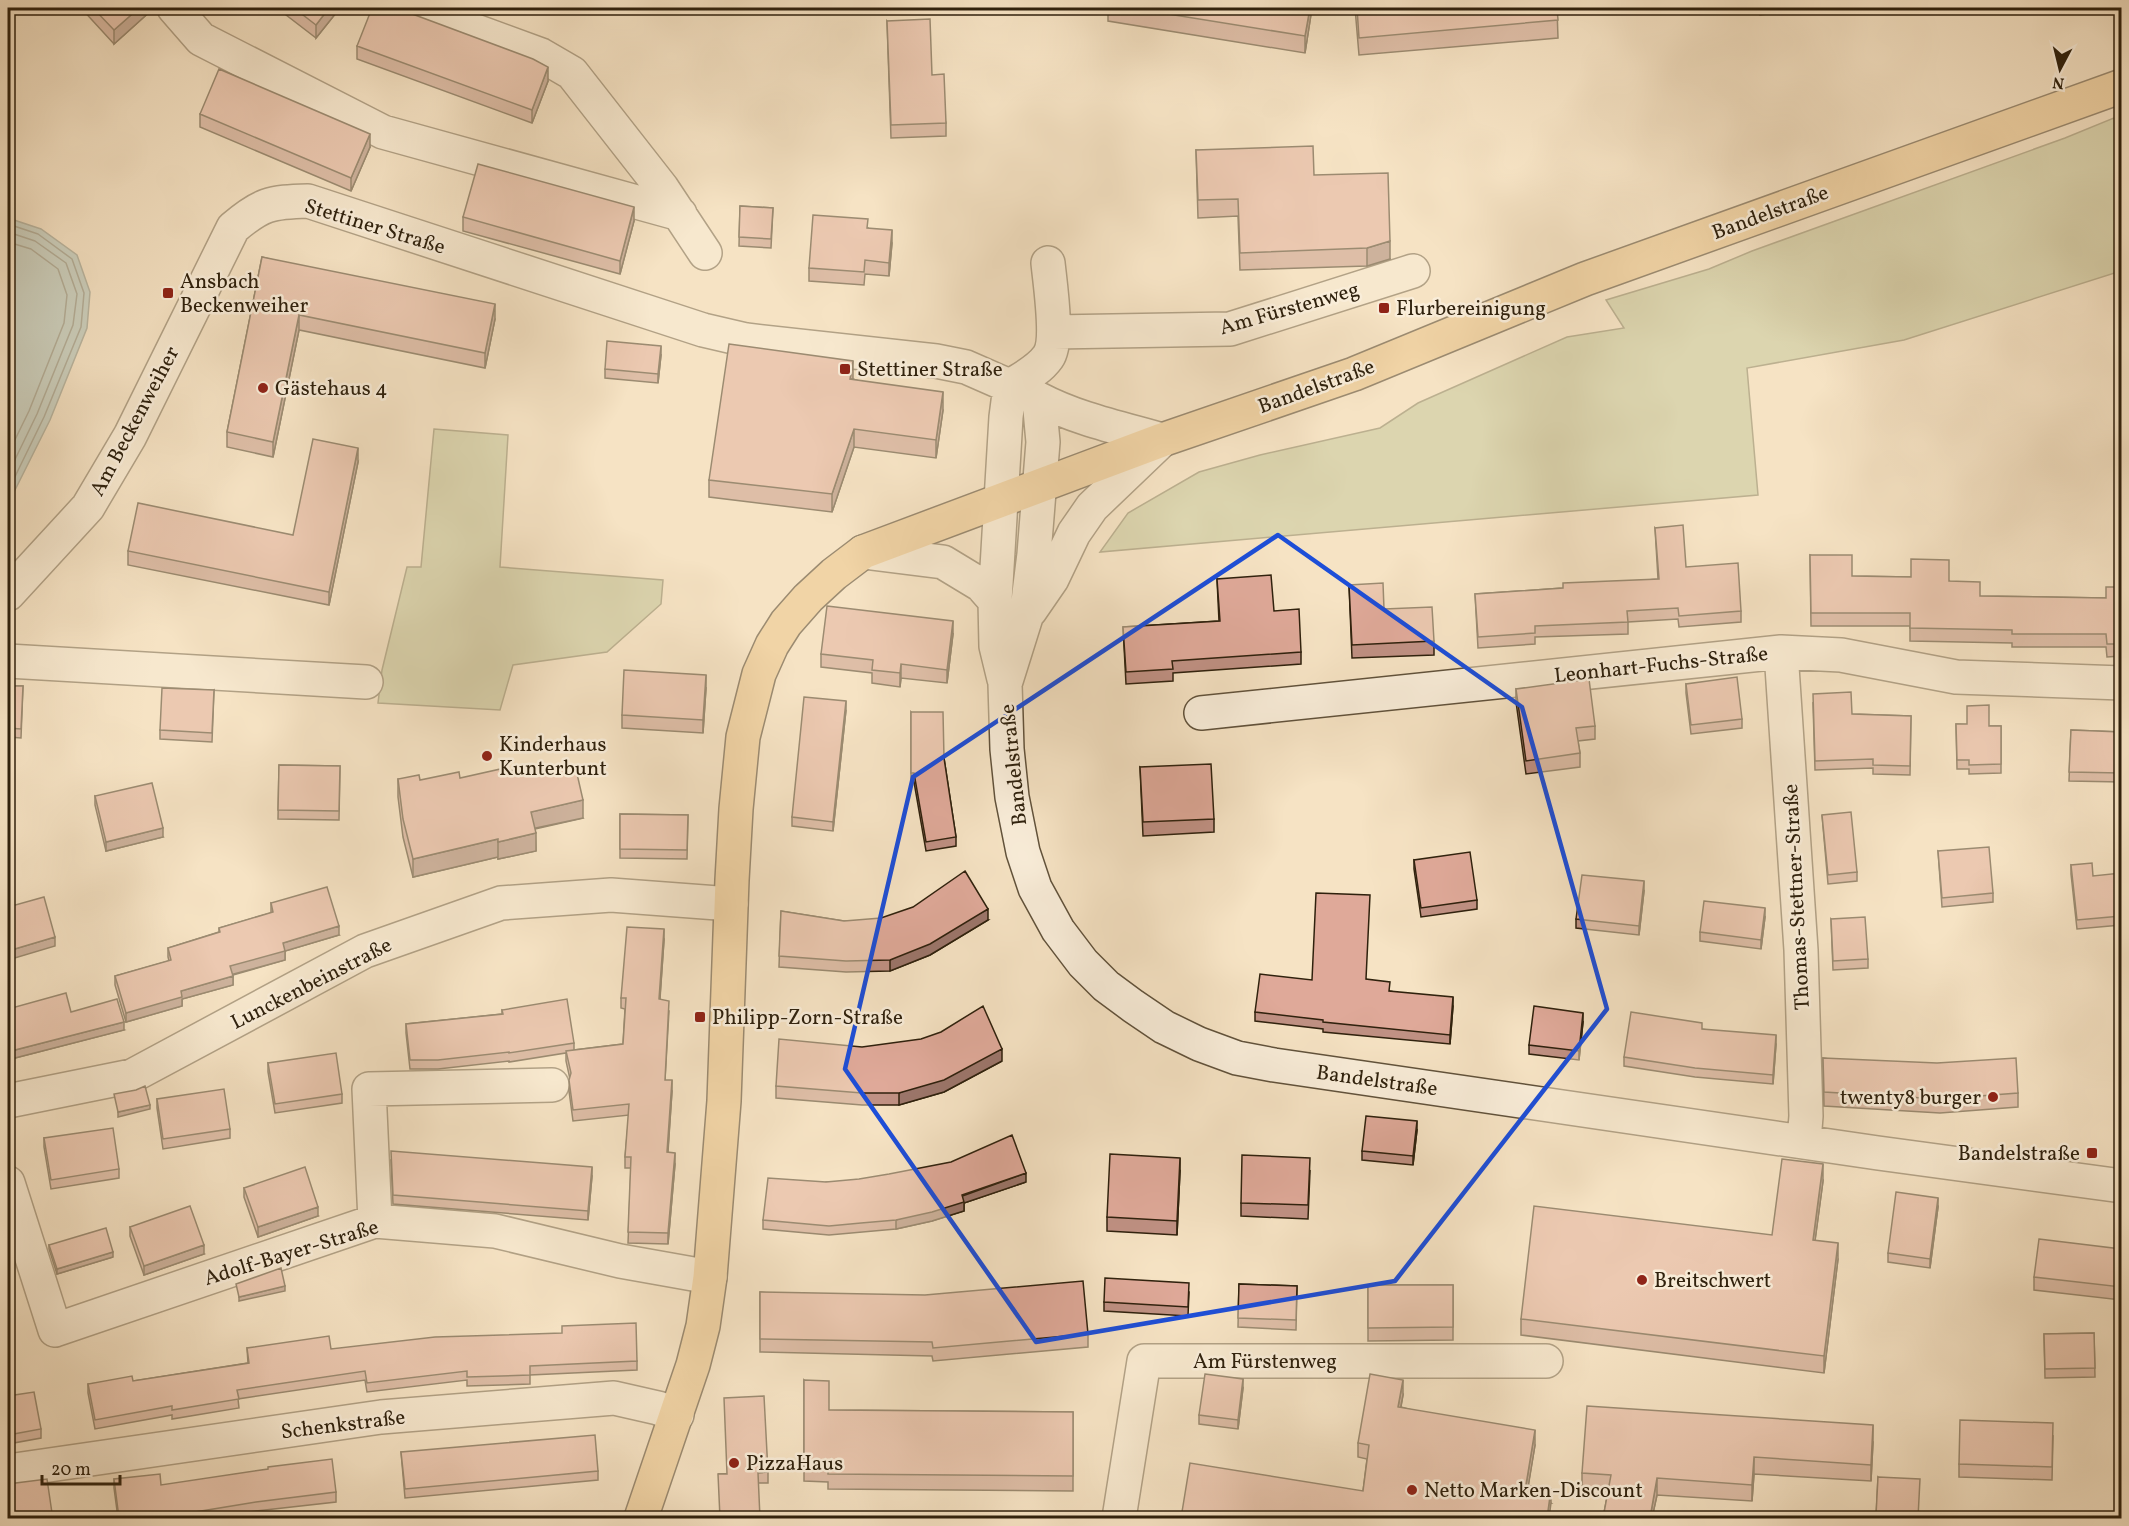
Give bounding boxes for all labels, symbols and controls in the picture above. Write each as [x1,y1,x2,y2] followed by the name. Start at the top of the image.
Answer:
[2030,39,2090,99] north arrow
[2051,70,2066,94] text: N
[1708,179,1833,248] street label: Bandelstraße
[301,192,449,263] street label: Stettiner Straße
[180,268,308,321] place label: Ansbach Beckenweiher
[1216,276,1363,343] street label: Am Fürstenweg
[161,286,175,300] marker: Ansbach Beckenweiher
[1396,295,1546,324] place label: Flurbereinigung
[1377,301,1391,315] marker: Flurbereinigung
[84,342,187,502] street label: Am Beckenweiher
[1254,353,1379,422] street label: Bandelstraße
[857,356,1003,385] place label: Stettiner Straße
[838,362,852,376] marker: Stettiner Straße
[275,375,387,404] place label: Gästehaus 4
[256,381,270,395] marker: Gästehaus 4
[1553,640,1770,691] street label: Leonhart-Fuchs-Straße
[994,702,1035,827] street label: Bandelstraße
[499,731,607,784] place label: Kinderhaus Kunterbunt
[480,749,494,763] marker: Kinderhaus Kunterbunt
[1777,783,1818,1011] street label: Thomas-Stettner-Straße
[226,931,397,1037] street label: Lunckenbeinstraße
[712,1004,903,1033] place label: Philipp-Zorn-Straße
[693,1010,707,1024] marker: Philipp-Zorn-Straße
[1314,1059,1439,1104] street label: Bandelstraße
[1840,1084,1981,1113] place label: twenty8 burger
[1986,1090,2000,1104] marker: twenty8 burger
[1958,1140,2080,1169] place label: Bandelstraße
[2085,1146,2099,1160] marker: Bandelstraße
[201,1213,382,1294] street label: Adolf-Bayer-Straße
[1654,1267,1771,1296] place label: Breitschwert
[1635,1273,1649,1287] marker: Breitschwert
[1193,1348,1337,1377] street label: Am Fürstenweg
[279,1403,407,1448] street label: Schenkstraße
[42,1448,120,1486] scale bar
[746,1450,843,1479] place label: PizzaHaus
[727,1456,741,1470] marker: PizzaHaus
[51,1458,91,1483] text: 20 m
[1424,1477,1643,1506] place label: Netto Marken-Discount
[1405,1483,1419,1497] marker: Netto Marken-Discount

